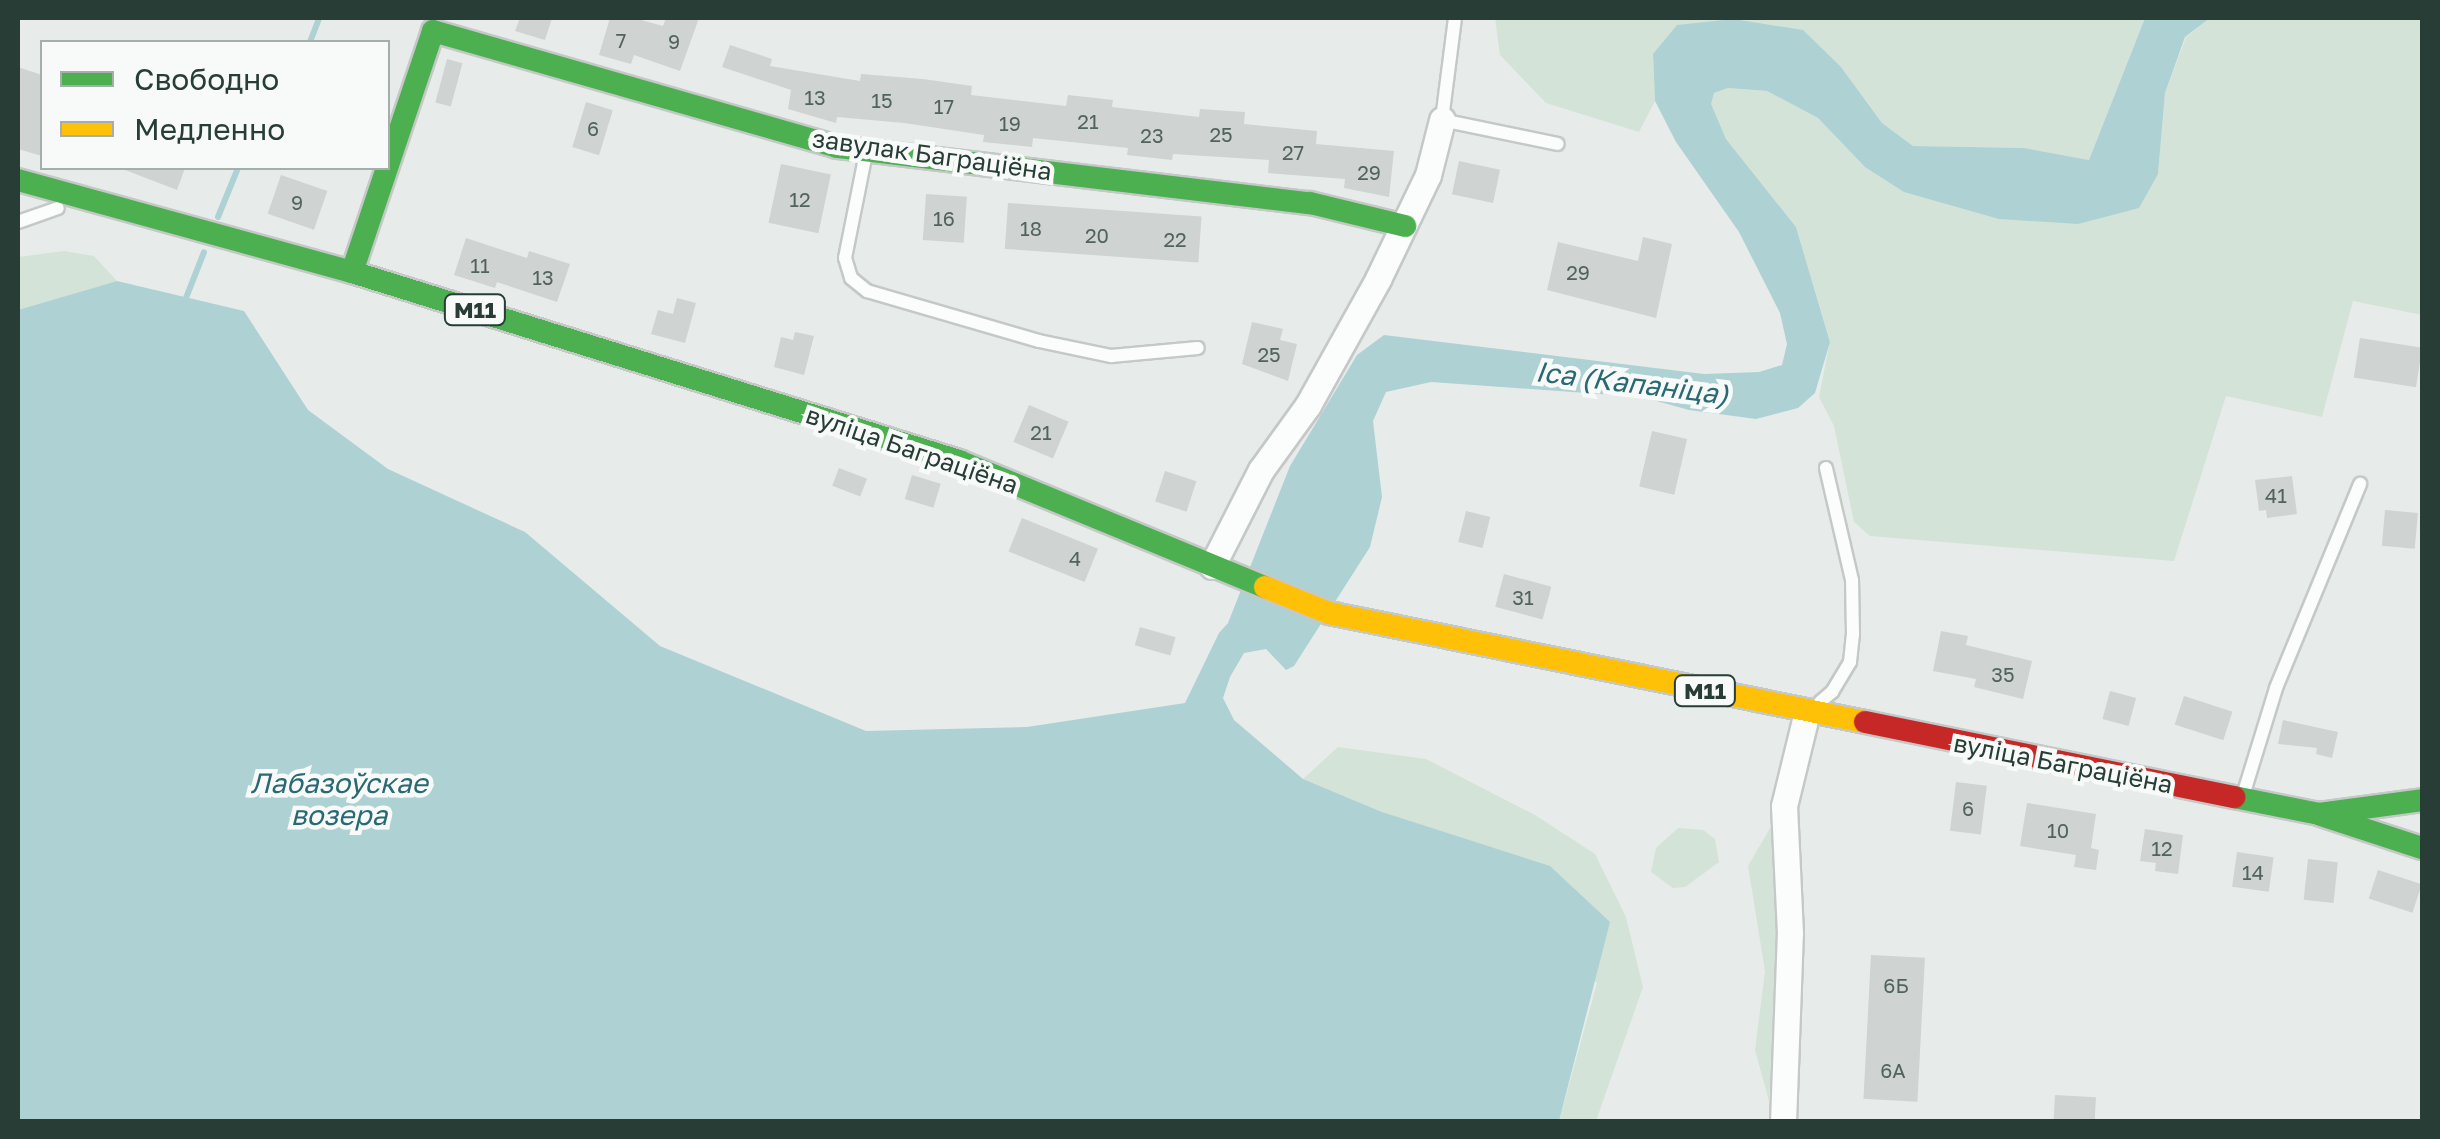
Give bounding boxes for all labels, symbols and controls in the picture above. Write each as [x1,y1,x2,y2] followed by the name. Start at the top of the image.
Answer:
[616,28,626,52] house number: 7
[668,29,680,53] house number: 9
[40,40,390,170] legend
[134,61,279,97] text: Свободно
[804,85,826,109] house number: 13
[871,88,893,112] house number: 15
[934,94,954,118] house number: 17
[1077,109,1099,133] house number: 21
[134,111,285,147] text: Медленно
[999,111,1021,135] house number: 19
[587,116,599,140] house number: 6
[1209,122,1233,146] house number: 25
[810,123,1054,187] street label: завулак Баграціёна
[1140,123,1164,147] house number: 23
[1282,140,1304,164] house number: 27
[1357,160,1381,184] house number: 29
[789,187,811,211] house number: 12
[291,190,303,214] house number: 9
[933,206,955,230] house number: 16
[1020,216,1042,240] house number: 18
[1085,223,1109,247] house number: 20
[1163,227,1187,251] house number: 22
[470,253,490,277] house number: 11
[1566,260,1590,284] house number: 29
[532,265,554,289] house number: 13
[442,293,508,327] road number: М11
[1257,342,1281,366] house number: 25
[1534,355,1730,411] water label: Іса (Капаніца)
[802,400,1022,500] street label: вуліца Баграціёна
[1030,420,1052,444] house number: 21
[2265,483,2287,507] house number: 41
[1069,546,1081,570] house number: 4
[1512,585,1534,609] house number: 31
[1991,662,2015,686] house number: 35
[1672,674,1738,708] road number: М11
[1951,728,2175,800] street label: вуліца Баграціёна
[250,766,428,832] water label: Лабазоўскае возера
[1962,796,1974,820] house number: 6
[2047,818,2069,842] house number: 10
[2151,836,2173,860] house number: 12
[2242,860,2264,884] house number: 14
[1883,973,1909,997] house number: 6Б
[1880,1058,1906,1082] house number: 6А

